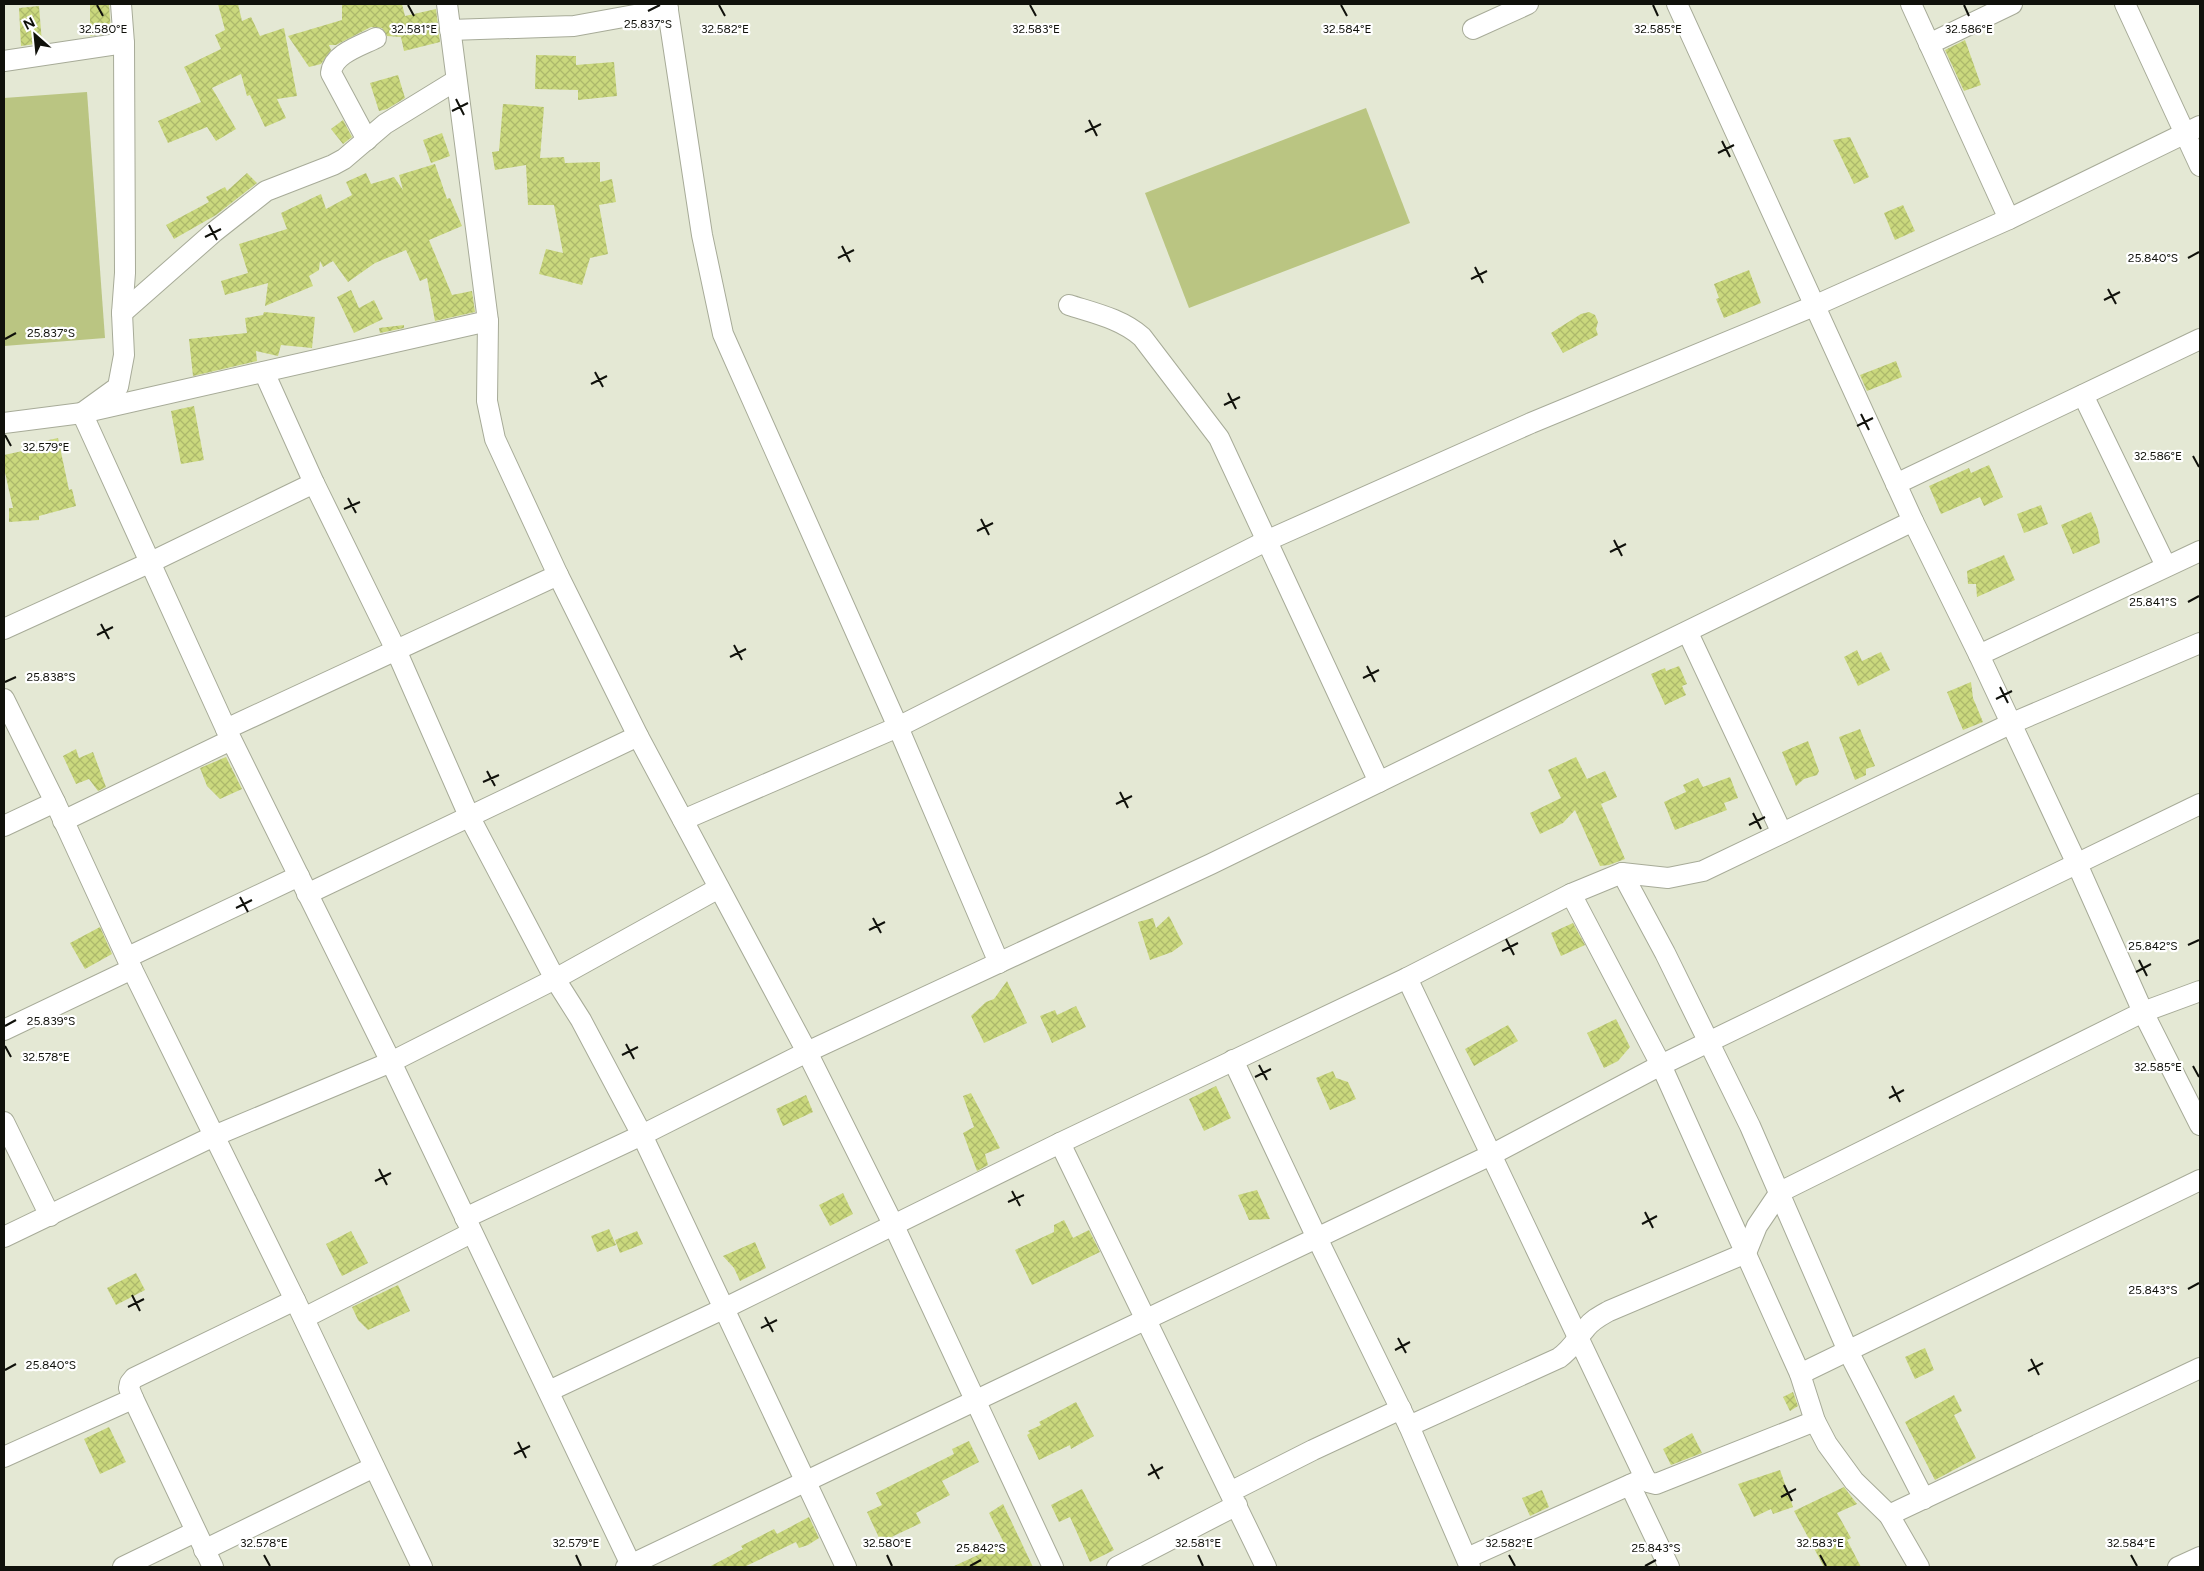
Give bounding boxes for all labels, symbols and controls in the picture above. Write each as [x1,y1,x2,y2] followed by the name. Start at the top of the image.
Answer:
[10,10,60,60] north arrow
[21,14,38,34] text: N
[624,17,672,31] text: 25.837°S
[78,22,128,36] text: 32.580°E
[391,22,437,36] text: 32.581°E
[701,22,749,36] text: 32.582°E
[1012,22,1060,36] text: 32.583°E
[1323,22,1371,36] text: 32.584°E
[1634,22,1682,36] text: 32.585°E
[1945,22,1993,36] text: 32.586°E
[2128,251,2178,265] text: 25.840°S
[27,326,75,340] text: 25.837°S
[22,440,70,454] text: 32.579°E
[2134,449,2182,463] text: 32.586°E
[2129,595,2177,609] text: 25.841°S
[26,670,76,684] text: 25.838°S
[2128,939,2178,953] text: 25.842°S
[27,1014,75,1028] text: 25.839°S
[22,1050,70,1064] text: 32.578°E
[2134,1060,2182,1074] text: 32.585°E
[2128,1283,2178,1297] text: 25.843°S
[26,1358,76,1372] text: 25.840°S
[240,1536,288,1550] text: 32.578°E
[552,1536,600,1550] text: 32.579°E
[862,1536,912,1550] text: 32.580°E
[1175,1536,1221,1550] text: 32.581°E
[1485,1536,1533,1550] text: 32.582°E
[1796,1536,1844,1550] text: 32.583°E
[2107,1536,2155,1550] text: 32.584°E
[956,1541,1006,1555] text: 25.842°S
[1631,1541,1681,1555] text: 25.843°S

